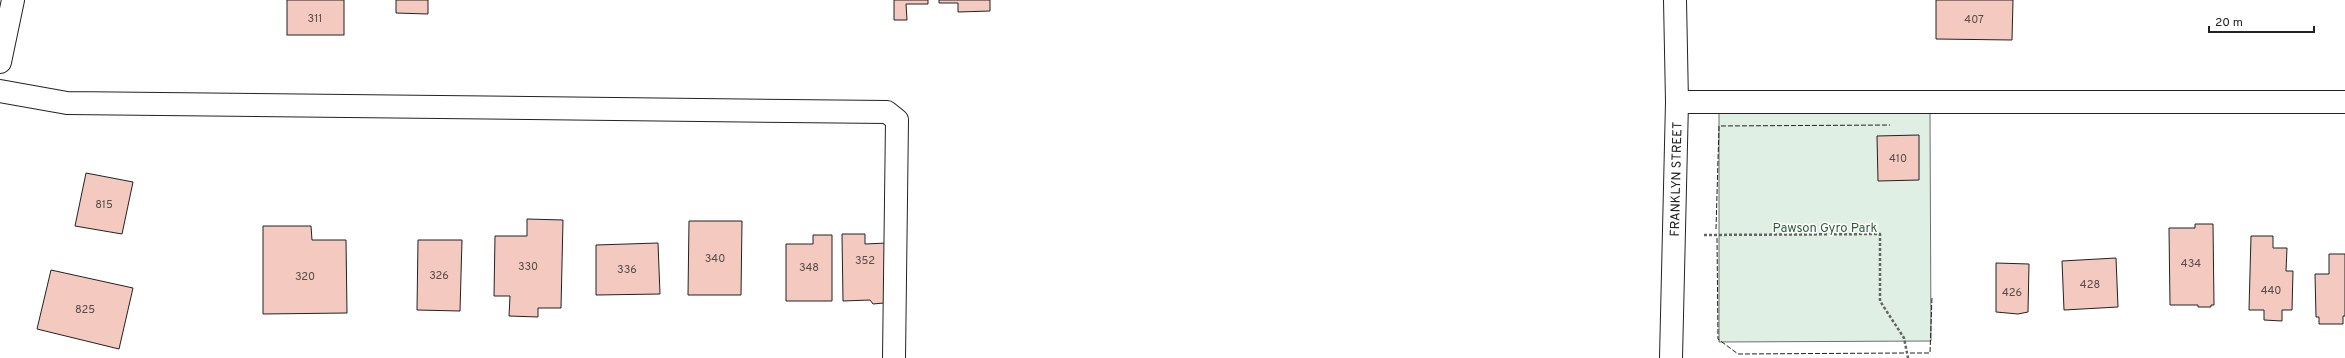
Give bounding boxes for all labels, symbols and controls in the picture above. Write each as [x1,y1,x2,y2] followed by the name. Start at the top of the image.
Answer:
[2209,8,2314,34] scale bar
[308,12,322,26] house number: 311
[1964,13,1984,27] house number: 407
[2215,15,2243,31] text: 20 m
[1668,121,1687,237] street label: FRANKLYN STREET
[1889,152,1907,166] house number: 410
[95,198,113,212] house number: 815
[1773,221,1878,237] park label: Pawson Gyro Park
[705,252,725,266] house number: 340
[855,254,875,268] house number: 352
[2181,257,2201,271] house number: 434
[518,260,538,274] house number: 330
[799,261,819,275] house number: 348
[617,263,637,277] house number: 336
[429,269,449,283] house number: 326
[295,270,315,284] house number: 320
[2080,278,2100,292] house number: 428
[2261,284,2281,298] house number: 440
[2002,286,2022,300] house number: 426
[75,303,95,317] house number: 825

